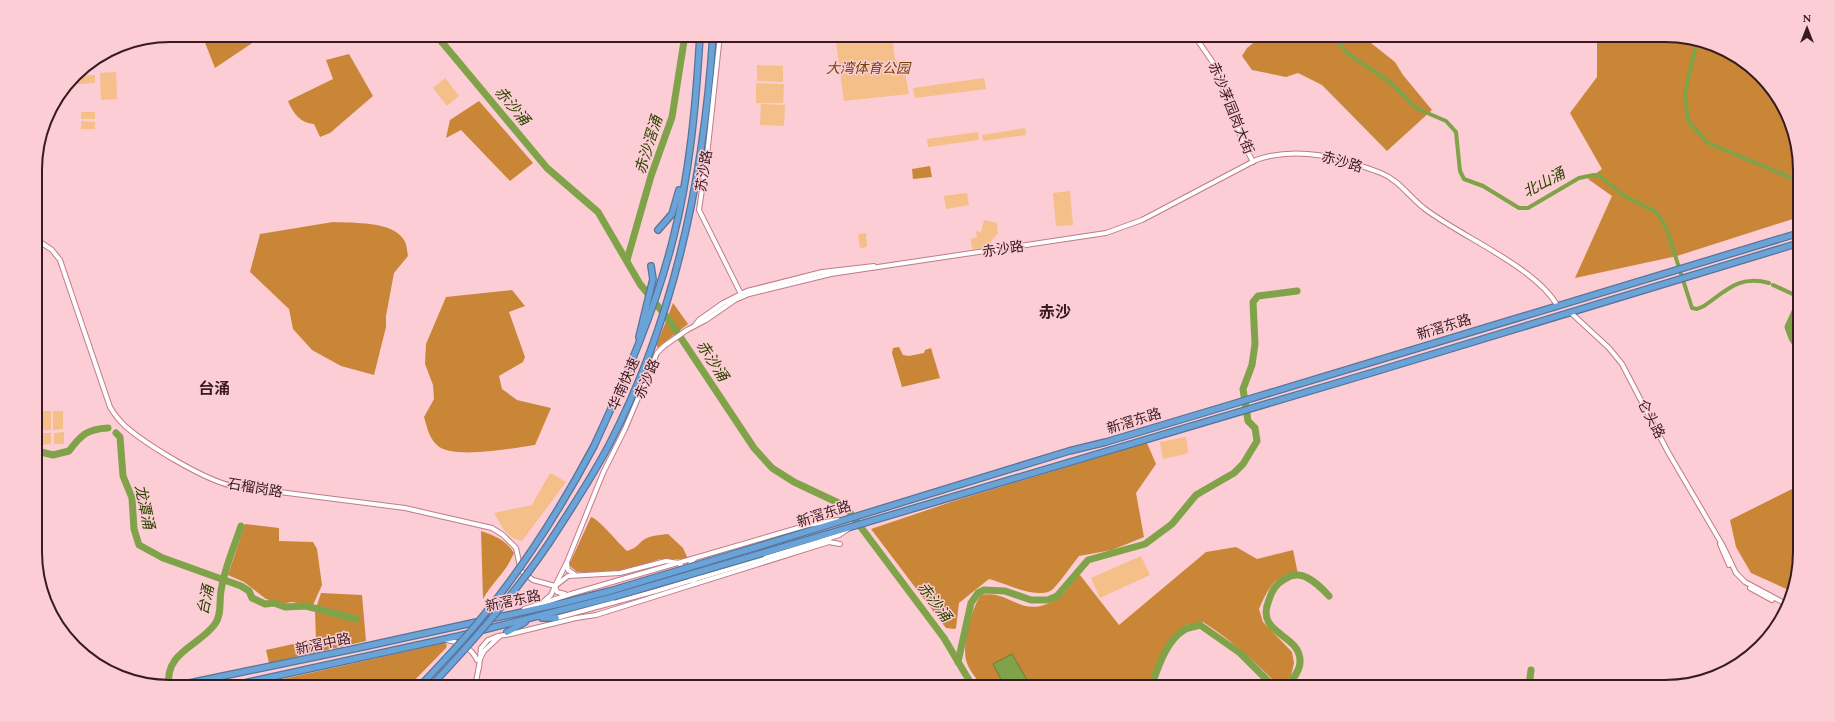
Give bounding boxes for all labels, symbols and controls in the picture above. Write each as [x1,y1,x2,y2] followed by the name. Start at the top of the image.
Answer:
[1787,8,1827,48] north arrow
[1803,10,1812,27] text: N
[826,58,912,79] park label: 大湾体育公园
[1203,59,1259,157] street label: 赤沙茅园岗大街
[489,81,537,132] water label: 赤沙涌
[629,111,669,177] water label: 赤沙滘涌
[1319,146,1365,178] street label: 赤沙路
[690,149,718,193] street label: 苏沙路
[1519,161,1571,204] water label: 北山涌
[981,236,1025,262] street label: 赤沙路
[1039,301,1071,325] district label: 赤沙
[1414,309,1474,345] street label: 新滘东路
[690,336,735,388] water label: 赤沙涌
[603,354,645,414] street label: 华南快速
[629,356,665,402] street label: 赤沙路
[198,377,230,401] district label: 台涌
[1632,396,1670,442] street label: 仑头路
[1104,403,1164,439] street label: 新滘东路
[226,473,284,503] street label: 石榴岗路
[128,483,160,533] water label: 龙潭涌
[794,495,854,533] street label: 新滘东路
[911,577,958,628] water label: 赤沙涌
[192,581,221,617] water label: 台涌
[483,585,543,617] street label: 新滘东路
[293,628,353,660] street label: 新滘中路

